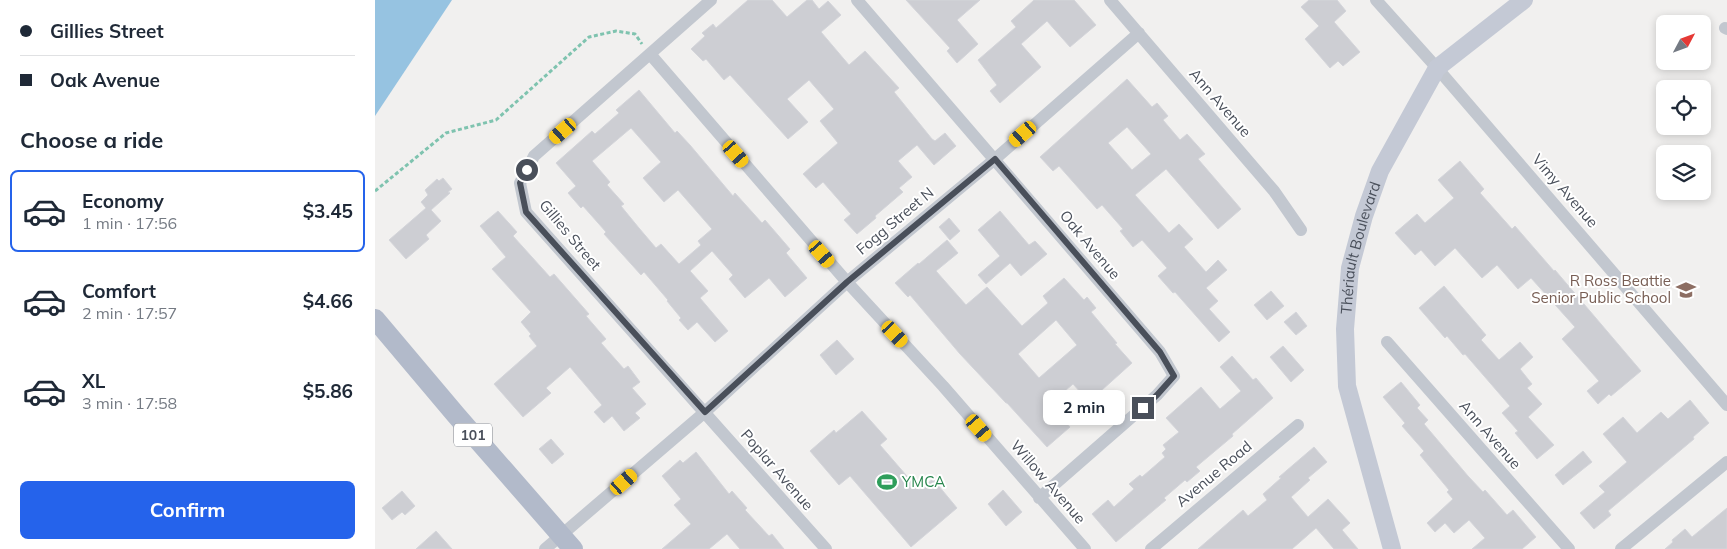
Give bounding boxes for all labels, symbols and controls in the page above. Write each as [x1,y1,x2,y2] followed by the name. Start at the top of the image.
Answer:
[1656,15,1711,70] north arrow
[1656,15,1711,200] map controls
[50,19,164,43] text: Gillies Street
[1185,64,1255,141] street label: Ann Avenue
[50,68,160,92] text: Oak Avenue
[1656,80,1711,135] button: locate
[546,115,579,147] car
[1006,118,1039,150] car
[20,126,163,154] text: Choose a ride
[720,138,751,170] car
[1656,145,1711,200] button: layers
[1528,150,1602,231] street label: Vimy Avenue
[516,159,538,181] route start
[1336,179,1384,315] street label: Thériault Boulevard
[852,183,937,259] street label: Fogg Street N
[22,189,67,234] icon: car
[82,189,164,213] text: Economy
[535,196,605,274] street label: Gillies Street
[303,199,353,223] text: $3.45
[1056,206,1125,283] street label: Oak Avenue
[82,213,177,233] text: 1 min · 17:56
[806,238,837,270] car
[1531,271,1671,307] place label: R Ross Beattie Senior Public School
[22,279,67,324] icon: car
[82,279,156,303] text: Comfort
[1675,279,1697,301] school or university icon: R Ross Beattie Senior Public School
[303,289,353,313] text: $4.66
[82,303,177,323] text: 2 min · 17:57
[879,318,910,350] car
[22,369,67,414] icon: car
[82,369,105,393] text: XL
[303,379,353,403] text: $5.86
[1043,390,1125,426] callout: 2 min
[82,393,177,413] text: 3 min · 17:58
[1455,396,1525,473] street label: Ann Avenue
[1063,397,1105,417] text: 2 min
[1132,397,1154,419] route end
[963,412,994,444] car
[454,424,492,446] road number: 101
[737,425,818,514] street label: Poplar Avenue
[1007,436,1090,528] street label: Willow Avenue
[1172,436,1255,511] street label: Avenue Road
[607,466,640,498] car
[876,471,898,493] sports icon: YMCA
[901,472,945,491] place label: YMCA
[20,481,355,539] button: Confirm

